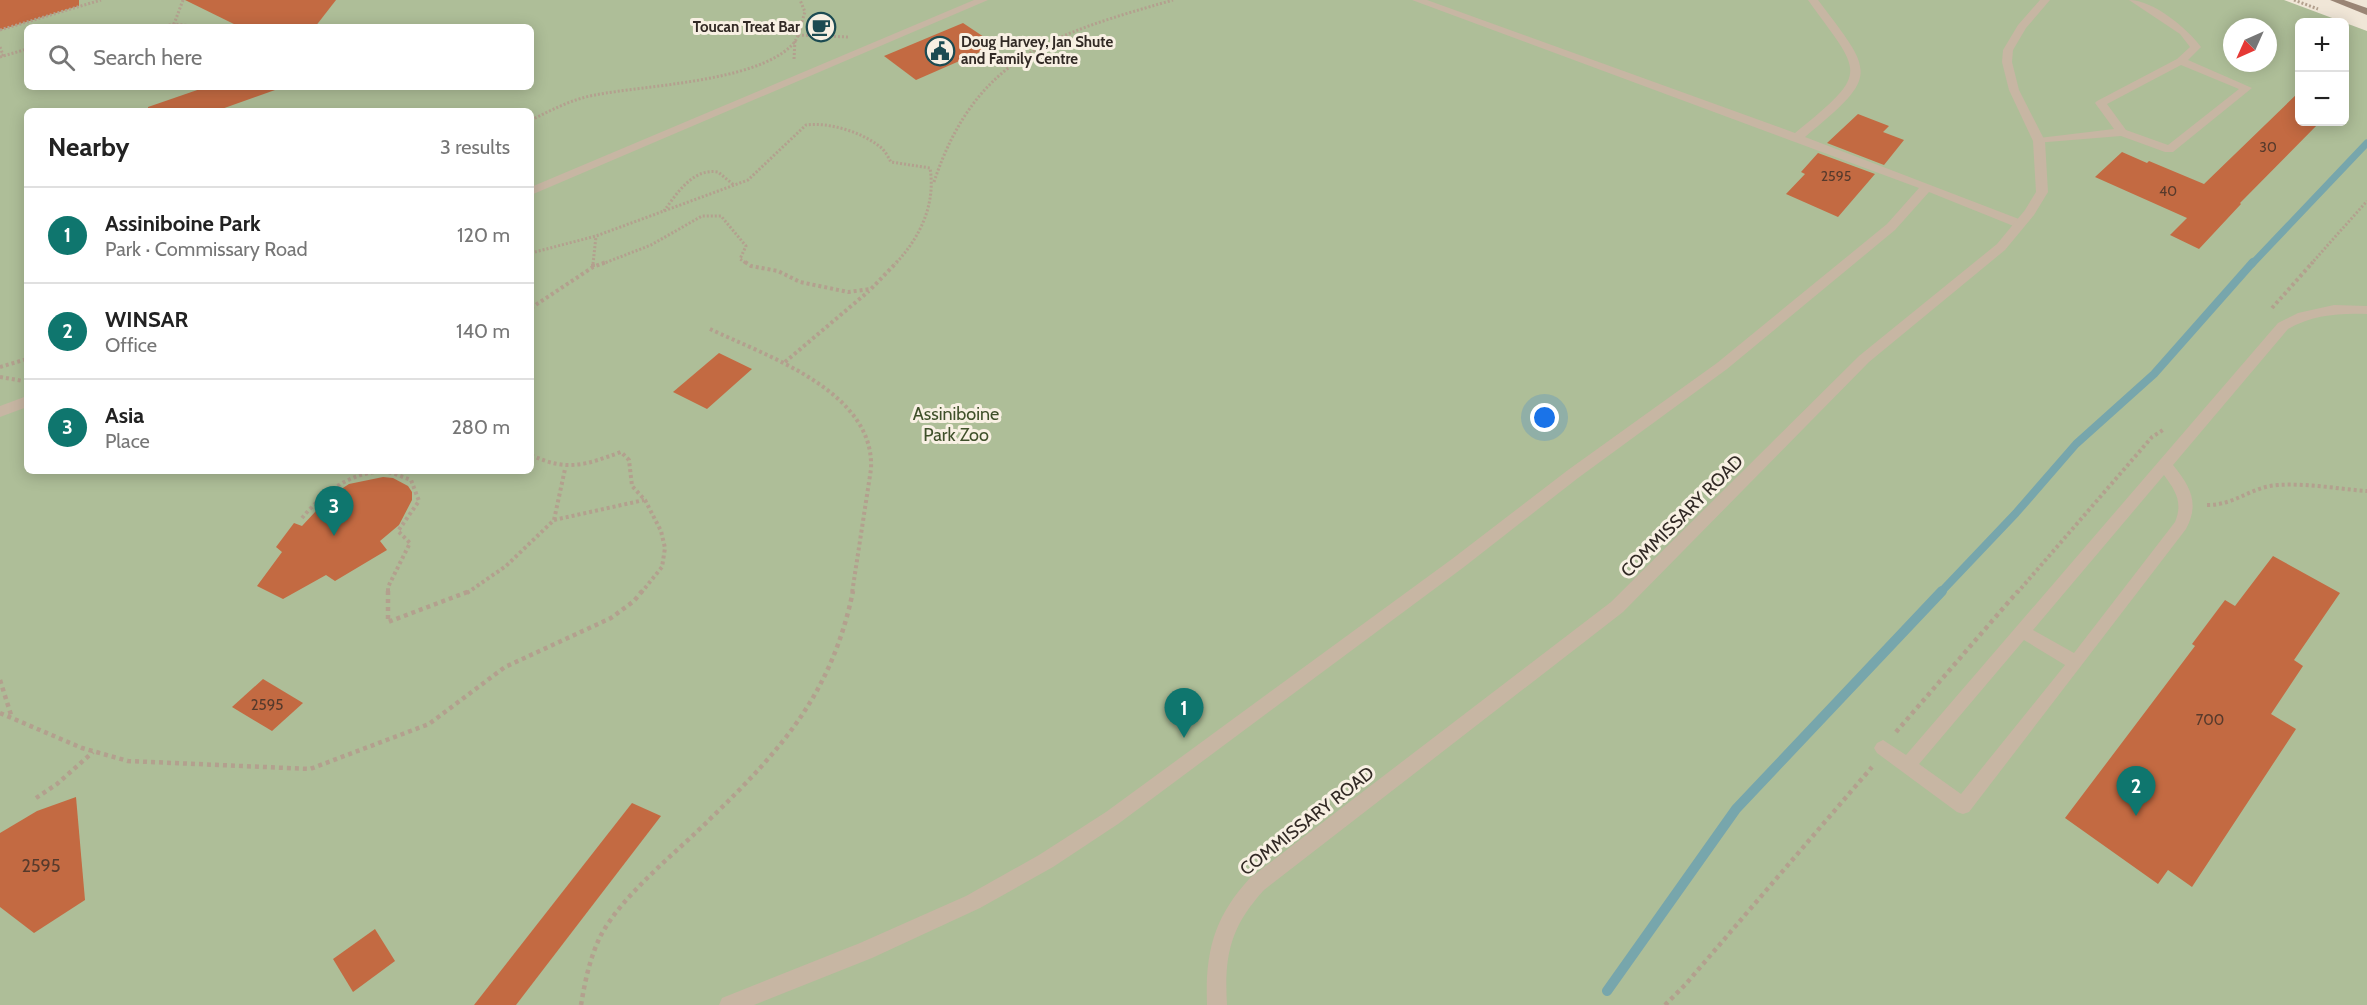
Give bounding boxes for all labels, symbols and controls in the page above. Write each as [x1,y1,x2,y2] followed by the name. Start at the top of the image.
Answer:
[805,11,837,43] cafe icon: Toucan Treat Bar
[693,18,800,36] place label: Toucan Treat Bar
[2223,18,2277,72] north arrow
[2295,18,2349,126] map controls
[2295,18,2349,72] button: +
[24,24,534,90] search box
[961,33,1114,68] place label: Doug Harvey, Jan Shute and Family Centre
[924,35,956,67] public building icon: Doug Harvey, Jan Shute and Family Centre
[45,41,78,74] icon: search
[93,44,202,71] text: Search here
[2295,72,2349,126] button: −
[48,131,129,163] text: Nearby
[440,135,510,159] text: 3 results
[2259,138,2277,156] house number: 30
[1821,167,1851,185] house number: 2595
[2159,182,2177,200] house number: 40
[105,210,261,237] text: Assiniboine Park
[64,223,71,247] text: 1
[457,223,510,247] text: 120 m
[105,237,308,261] text: Park · Commissary Road
[105,306,188,333] text: WINSAR
[62,319,73,343] text: 2
[456,319,510,343] text: 140 m
[105,333,157,357] text: Office
[105,402,144,429] text: Asia
[913,403,999,446] park label: Assiniboine Park Zoo
[1530,403,1559,432] your location
[62,415,73,439] text: 3
[451,415,510,439] text: 280 m
[105,429,150,453] text: Place
[1616,450,1748,582] street label: COMMISSARY ROAD
[314,486,354,536] pin: 3
[1164,688,1204,738] pin: 1
[251,696,283,714] house number: 2595
[2196,711,2224,729] house number: 700
[1236,762,1378,880] street label: COMMISSARY ROAD
[2116,766,2156,816] pin: 2
[21,855,61,877] house number: 2595

